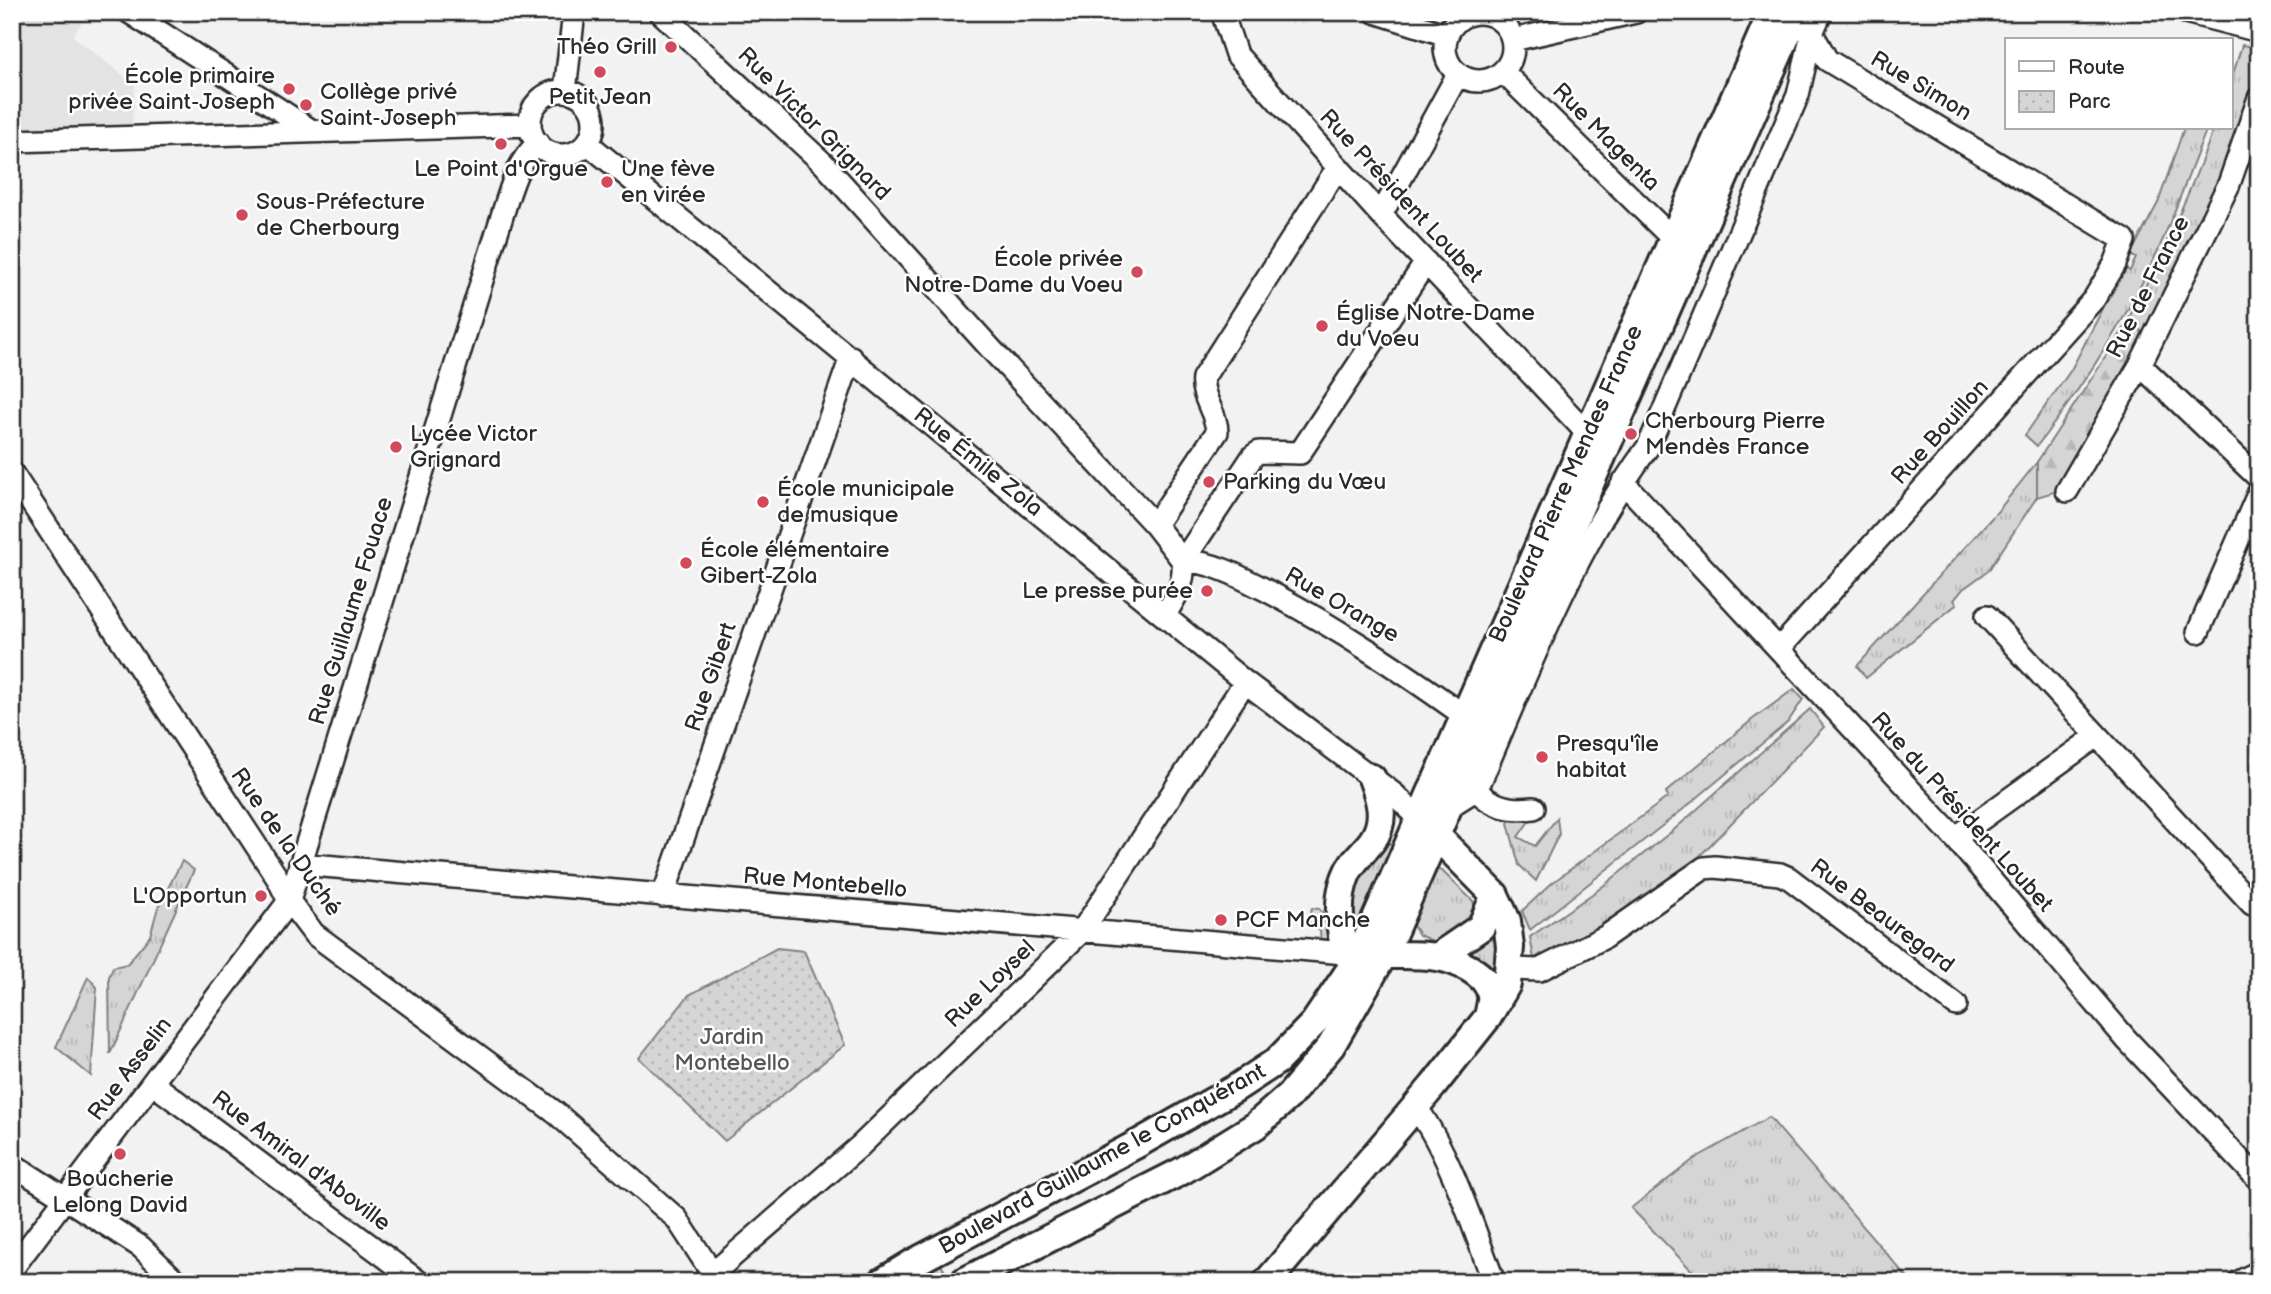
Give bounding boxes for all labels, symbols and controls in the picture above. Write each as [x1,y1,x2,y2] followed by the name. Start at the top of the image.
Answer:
[557,33,657,61] place label: Théo Grill
[2005,38,2232,130] legend
[663,39,679,55] marker: Théo Grill
[732,42,896,206] street label: Rue Victor Grignard
[1865,45,1977,127] street label: Rue Simon
[2068,55,2125,80] text: Route
[68,62,275,116] place label: École primaire privée Saint-Joseph
[592,64,608,80] marker: Petit Jean
[1546,77,1666,197] street label: Rue Magenta
[320,78,458,132] place label: Collège privé Saint-Joseph
[281,81,297,97] marker: École primaire privée Saint-Joseph
[549,83,651,111] place label: Petit Jean
[2068,89,2111,114] text: Parc
[298,97,314,113] marker: Collège privé Saint-Joseph
[1313,104,1489,288] street label: Rue Président Loubet
[493,136,509,152] marker: Le Point d'Orgue
[414,155,588,183] place label: Le Point d'Orgue
[621,155,715,209] place label: Une fève en virée
[599,174,615,190] marker: Une fève en virée
[256,188,425,242] place label: Sous-Préfecture de Cherbourg
[234,207,250,223] marker: Sous-Préfecture de Cherbourg
[2100,211,2196,363] street label: Rue de France
[904,245,1123,299] place label: École privée Notre-Dame du Voeu
[1129,264,1145,280] marker: École privée Notre-Dame du Voeu
[1336,299,1535,353] place label: Église Notre-Dame du Voeu
[1314,318,1330,334] marker: Église Notre-Dame du Voeu
[1483,321,1649,647] street label: Boulevard Pierre Mendes France
[1885,374,1995,490] street label: Rue Bouillon
[908,401,1048,523] street label: Rue Émile Zola
[1645,407,1825,461] place label: Cherbourg Pierre Mendès France
[410,420,538,474] place label: Lycée Victor Grignard
[1623,426,1639,442] marker: Cherbourg Pierre Mendès France
[388,439,404,455] marker: Lycée Victor Grignard
[1223,468,1386,496] place label: Parking du Vœu
[1201,474,1217,490] marker: Parking du Vœu
[777,475,954,529] place label: École municipale de musique
[303,494,399,728] street label: Rue Guillaume Fouace
[755,494,771,510] marker: École municipale de musique
[700,536,889,590] place label: École élémentaire Gibert-Zola
[678,555,694,571] marker: École élémentaire Gibert-Zola
[1280,561,1404,649] street label: Rue Orange
[1022,577,1193,605] place label: Le presse purée
[1199,583,1215,599] marker: Le presse purée
[679,619,743,735] street label: Rue Gibert
[1865,706,2059,918] street label: Rue du Président Loubet
[1556,730,1659,784] place label: Presqu'île habitat
[1534,749,1550,765] marker: Presqu'île habitat
[224,762,348,922] street label: Rue de la Duché
[1804,853,1960,979] street label: Rue Beauregard
[742,862,908,904] street label: Rue Montebello
[132,882,247,910] place label: L'Opportun
[253,888,269,904] marker: L'Opportun
[1235,906,1370,934] place label: PCF Manche
[1213,912,1229,928] marker: PCF Manche
[939,934,1041,1034] street label: Rue Loysel
[82,1012,178,1126] street label: Rue Asselin
[674,1023,790,1077] park label: Jardin Montebello
[934,1057,1270,1261] street label: Boulevard Guillaume le Conquérant
[206,1085,396,1237] street label: Rue Amiral d'Aboville
[112,1146,128,1162] marker: Boucherie Lelong David
[52,1165,188,1219] place label: Boucherie Lelong David

